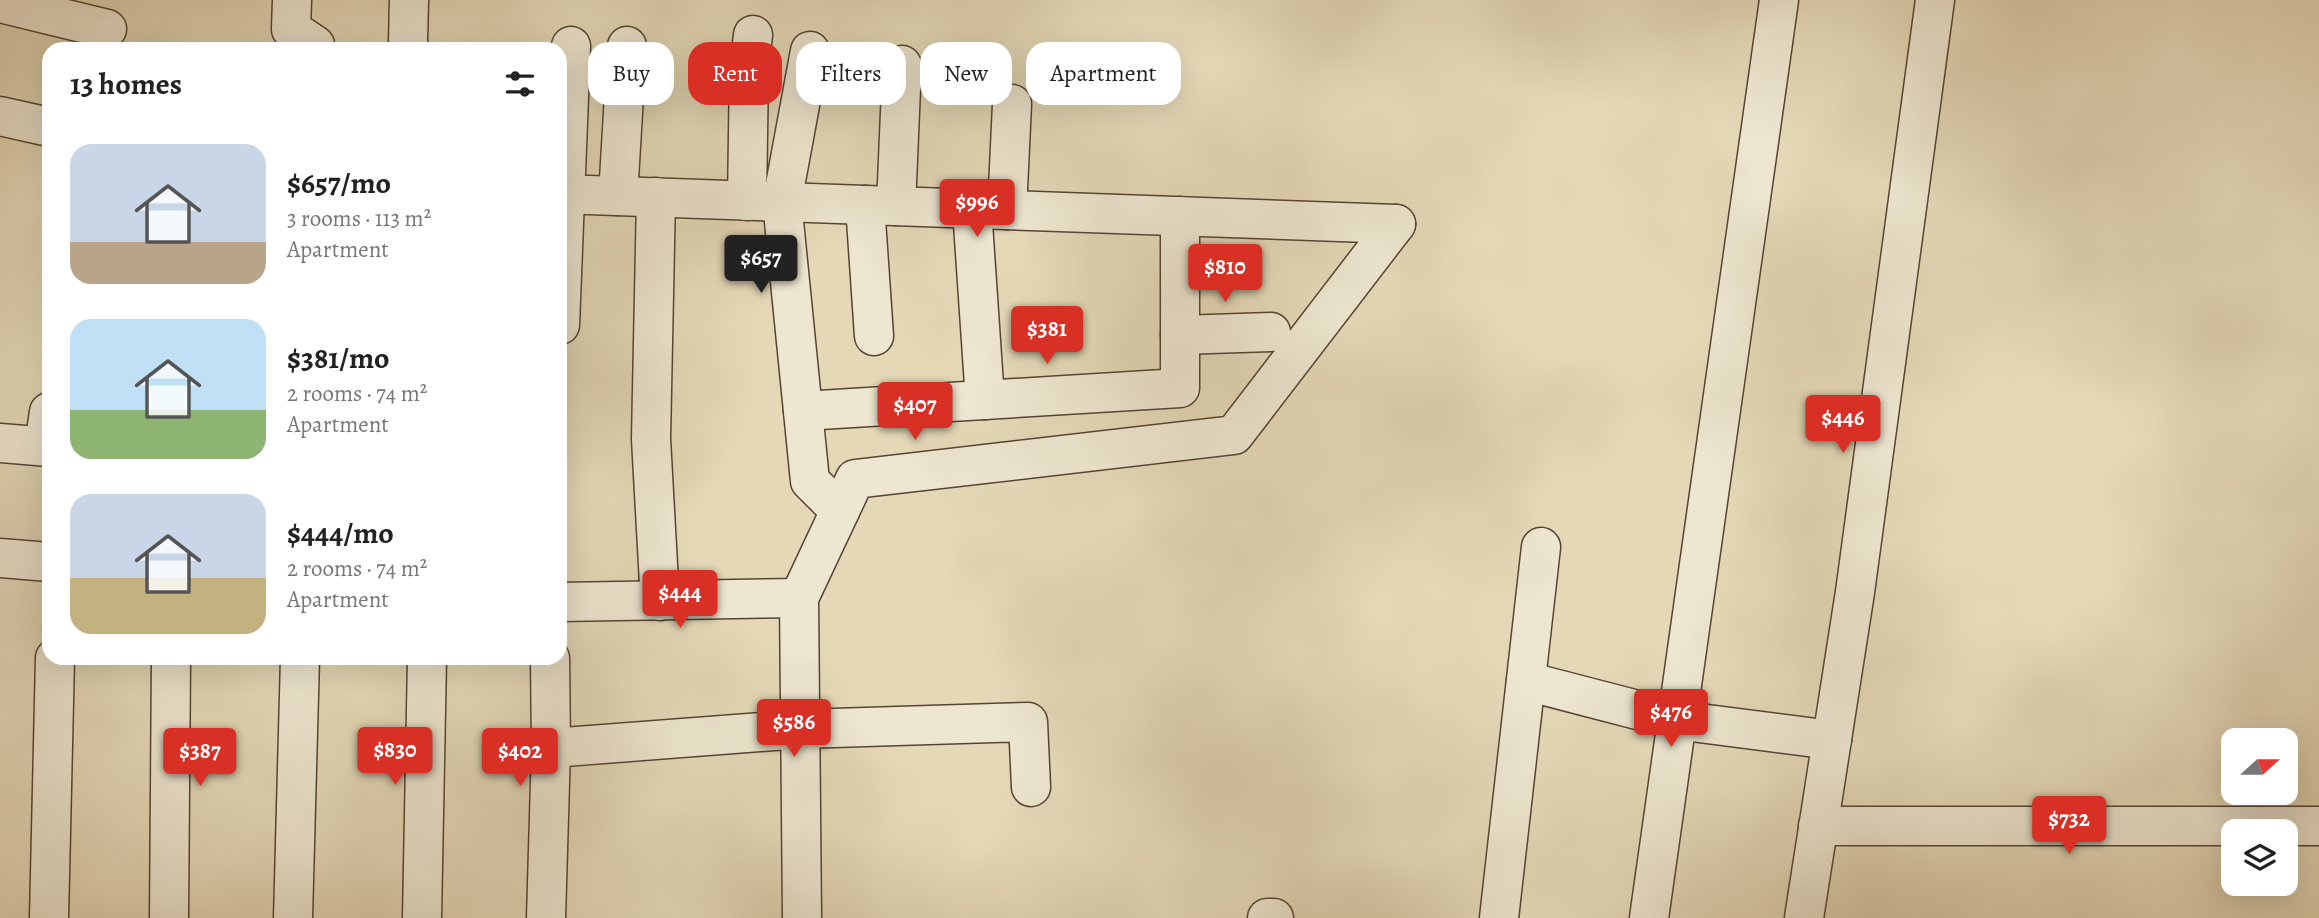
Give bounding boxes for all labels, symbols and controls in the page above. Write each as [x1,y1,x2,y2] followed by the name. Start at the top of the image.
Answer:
[588,42,674,105] chip: Buy
[688,42,782,105] chip: Rent
[796,42,906,105] chip: Filters
[920,42,1012,105] chip: New
[1026,42,1181,105] chip: Apartment
[70,64,182,104] text: 13 homes
[501,65,539,103] icon: filters
[287,163,391,203] text: $657/mo
[126,172,210,256] icon: home
[936,180,1018,239] pin: $996
[956,186,998,217] text: $996
[287,203,431,234] text: 3 rooms · 113 m²
[287,234,389,265] text: Apartment
[720,236,802,295] pin: $657
[740,242,782,273] text: $657
[1184,244,1266,304] pin: $810
[1204,251,1246,282] text: $810
[1006,306,1088,366] pin: $381
[1027,313,1067,344] text: $381
[287,338,390,378] text: $381/mo
[126,347,210,431] icon: home
[287,378,427,409] text: 2 rooms · 74 m²
[874,382,956,442] pin: $407
[894,389,936,420] text: $407
[1802,396,1884,455] pin: $446
[1821,402,1865,433] text: $446
[287,409,389,440] text: Apartment
[287,513,394,553] text: $444/mo
[126,522,210,606] icon: home
[287,553,427,584] text: 2 rooms · 74 m²
[639,570,721,630] pin: $444
[658,577,702,608] text: $444
[287,584,389,615] text: Apartment
[1630,690,1712,749] pin: $476
[1650,696,1692,727] text: $476
[753,700,835,759] pin: $586
[773,706,815,737] text: $586
[159,728,241,788] pin: $387
[354,728,436,787] pin: $830
[479,728,561,788] pin: $402
[2221,728,2298,805] north arrow
[2221,728,2298,896] map controls
[373,734,417,765] text: $830
[179,735,221,766] text: $387
[498,735,542,766] text: $402
[2028,796,2110,856] pin: $732
[2048,803,2090,834] text: $732
[2221,819,2298,896] button: layers

